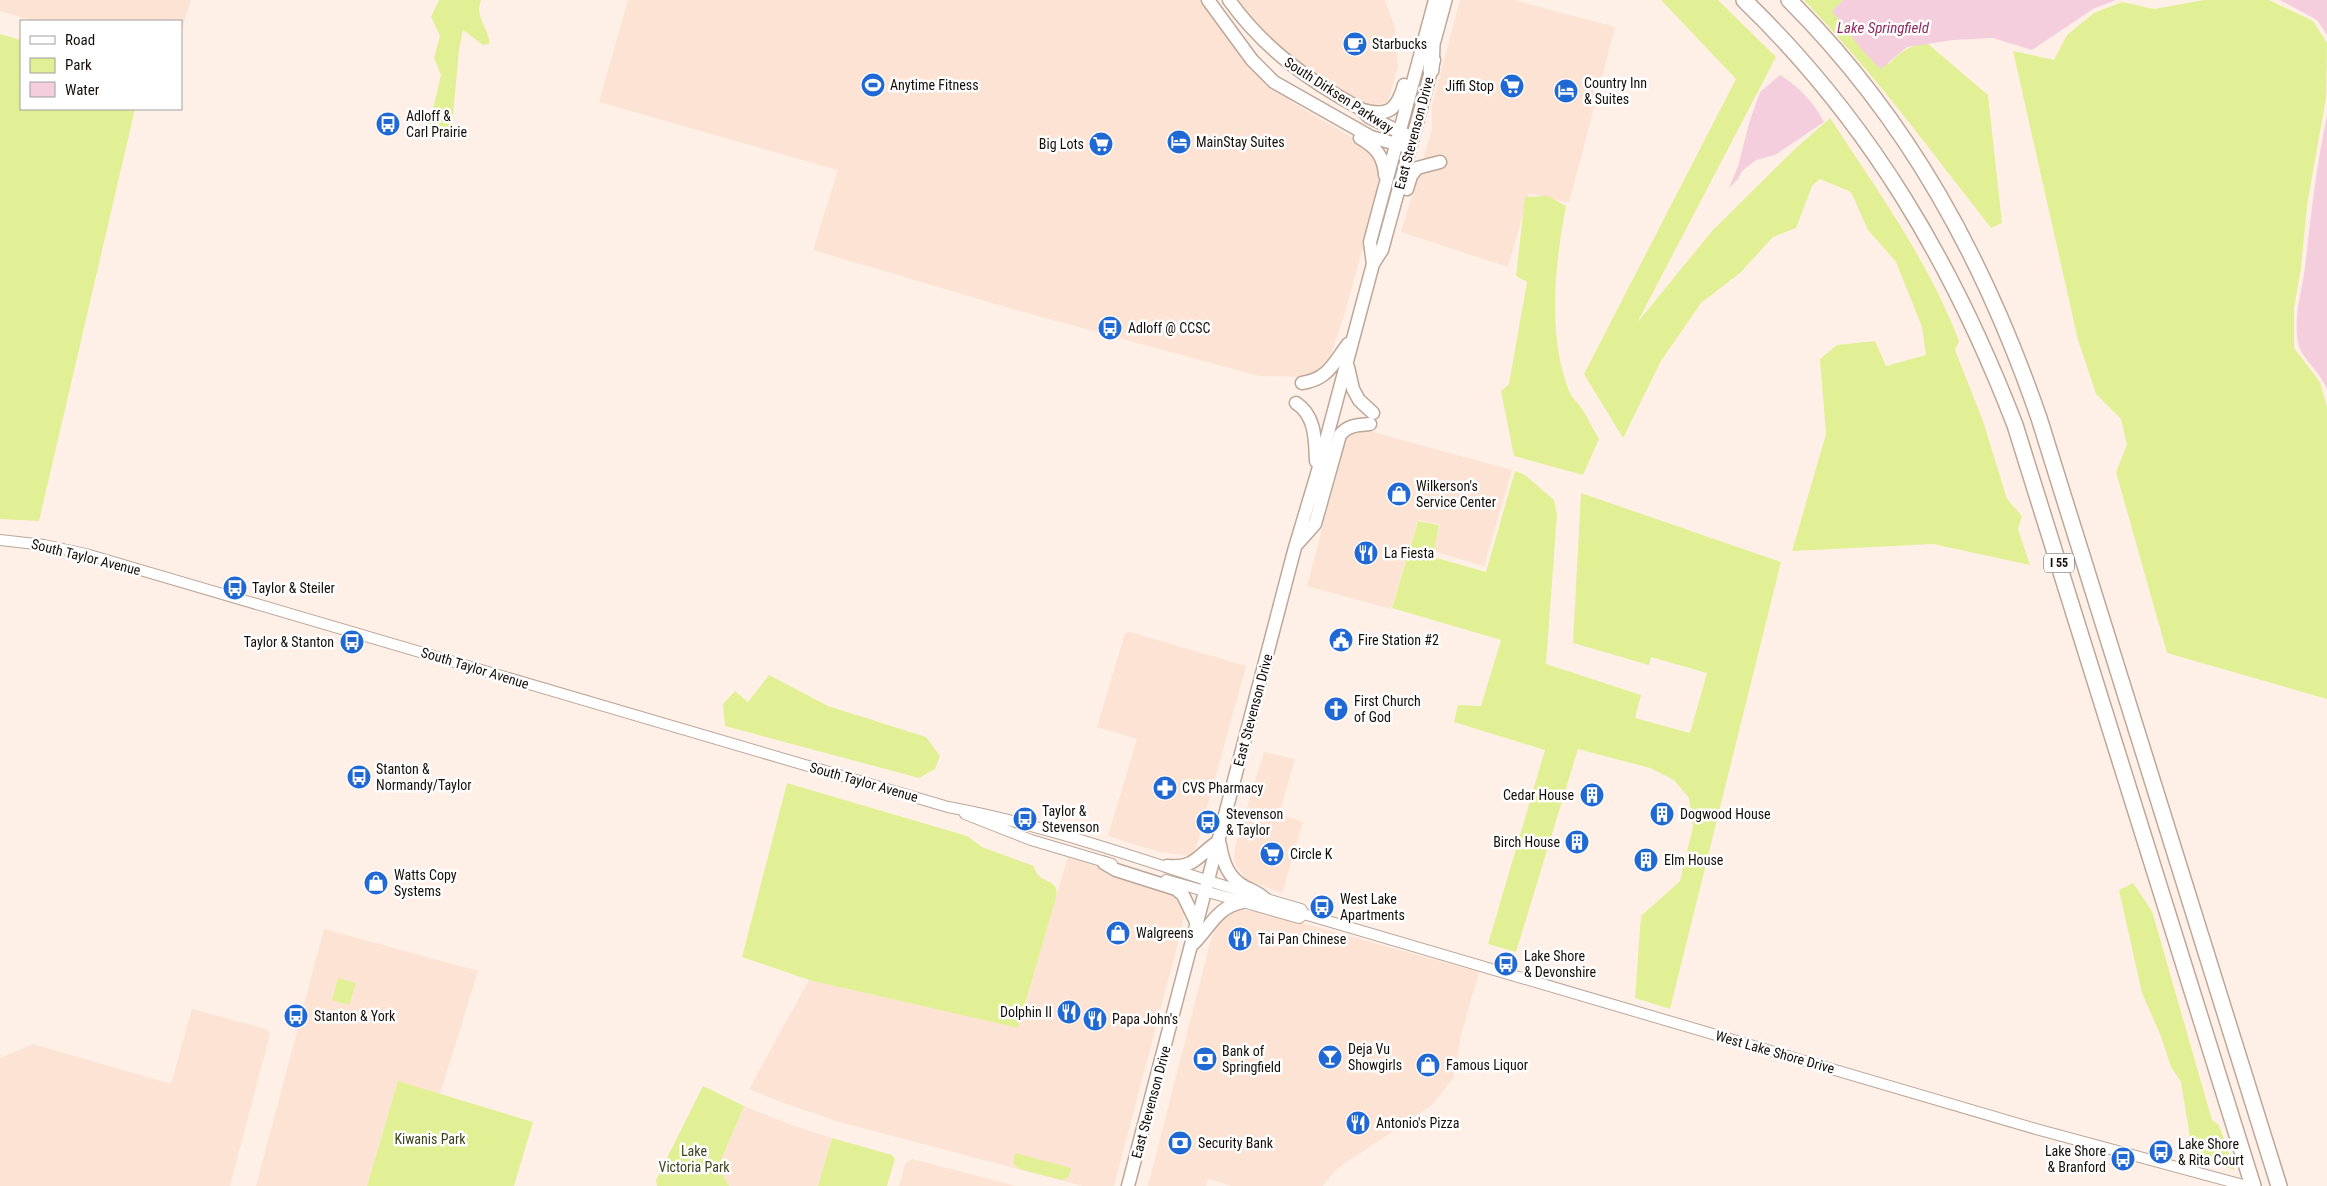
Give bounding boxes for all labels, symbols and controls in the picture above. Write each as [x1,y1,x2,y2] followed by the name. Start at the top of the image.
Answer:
[1837,19,1930,37] water label: Lake Springfield
[20,20,182,110] legend
[65,31,95,49] text: Road
[1342,31,1368,57] cafe icon: Starbucks
[1372,36,1427,52] place label: Starbucks
[1282,54,1396,136] street label: South Dirksen Parkway
[65,56,92,74] text: Park
[860,72,886,98] sports icon: Anytime Fitness
[1499,73,1525,99] supermarket icon: Jiffi Stop
[1391,75,1437,191] street label: East Stevenson Drive
[1584,75,1647,107] place label: Country Inn & Suites
[890,77,979,93] place label: Anytime Fitness
[1445,78,1494,94] place label: Jiffi Stop
[1553,78,1579,104] hotel icon: Country Inn & Suites
[65,81,100,99] text: Water
[406,108,467,140] place label: Adloff & Carl Prairie
[375,111,401,137] bus stop icon: Adloff & Carl Prairie
[1166,129,1192,155] hotel icon: MainStay Suites
[1088,131,1114,157] supermarket icon: Big Lots
[1196,134,1285,150] place label: MainStay Suites
[1039,136,1084,152] place label: Big Lots
[1097,315,1123,341] bus stop icon: Adloff @ CCSC
[1128,320,1210,336] place label: Adloff @ CCSC
[1416,478,1496,510] place label: Wilkerson's Service Center
[1386,481,1412,507] shop icon: Wilkerson's Service Center
[30,536,143,578] street label: South Taylor Avenue
[1353,540,1379,566] restaurant icon: La Fiesta
[1384,545,1434,561] place label: La Fiesta
[2044,554,2074,572] road number: I 55
[222,575,248,601] bus stop icon: Taylor & Steiler
[252,580,335,596] place label: Taylor & Steiler
[1328,627,1354,653] public building icon: Fire Station #2
[339,629,365,655] bus stop icon: Taylor & Stanton
[1358,632,1439,648] place label: Fire Station #2
[244,634,334,650] place label: Taylor & Stanton
[419,644,531,692] street label: South Taylor Avenue
[1230,652,1276,768] street label: East Stevenson Drive
[1354,693,1421,725] place label: First Church of God
[1323,696,1349,722] church icon: First Church of God
[808,759,920,805] street label: South Taylor Avenue
[376,761,471,793] place label: Stanton & Normandy/Taylor
[346,764,372,790] bus stop icon: Stanton & Normandy/Taylor
[1152,775,1178,801] pharmacy icon: CVS Pharmacy
[1182,780,1263,796] place label: CVS Pharmacy
[1579,782,1605,808] building icon: Cedar House
[1503,787,1574,803] place label: Cedar House
[1649,801,1675,827] building icon: Dogwood House
[1042,803,1099,835] place label: Taylor & Stevenson
[1012,806,1038,832] bus stop icon: Taylor & Stevenson
[1226,806,1283,838] place label: Stevenson & Taylor
[1680,806,1771,822] place label: Dogwood House
[1195,809,1221,835] bus stop icon: Stevenson & Taylor
[1564,829,1590,855] building icon: Birch House
[1493,834,1560,850] place label: Birch House
[1259,841,1285,867] supermarket icon: Circle K
[1290,846,1333,862] place label: Circle K
[1633,847,1659,873] building icon: Elm House
[1664,852,1724,868] place label: Elm House
[394,867,457,899] place label: Watts Copy Systems
[363,870,389,896] shop icon: Watts Copy Systems
[1340,891,1405,923] place label: West Lake Apartments
[1309,894,1335,920] bus stop icon: West Lake Apartments
[1105,920,1131,946] shop icon: Walgreens
[1136,925,1194,941] place label: Walgreens
[1227,926,1253,952] restaurant icon: Tai Pan Chinese
[1258,931,1347,947] place label: Tai Pan Chinese
[1524,948,1596,980] place label: Lake Shore & Devonshire
[1493,951,1519,977] bus stop icon: Lake Shore & Devonshire
[1056,999,1082,1025] restaurant icon: Dolphin II
[283,1003,309,1029] bus stop icon: Stanton & York
[1000,1004,1052,1020] place label: Dolphin II
[1082,1006,1108,1032] restaurant icon: Papa John's
[314,1008,396,1024] place label: Stanton & York
[1112,1011,1178,1027] place label: Papa John's
[1714,1027,1837,1077] street label: West Lake Shore Drive
[1348,1041,1402,1073] place label: Deja Vu Showgirls
[1222,1043,1281,1075] place label: Bank of Springfield
[1128,1044,1174,1160] street label: East Stevenson Drive
[1317,1044,1343,1070] bar icon: Deja Vu Showgirls
[1192,1046,1218,1072] bank icon: Bank of Springfield
[1415,1052,1441,1078] shop icon: Famous Liquor
[1446,1057,1528,1073] place label: Famous Liquor
[1345,1110,1371,1136] restaurant icon: Antonio's Pizza
[1376,1115,1459,1131] place label: Antonio's Pizza
[1167,1130,1193,1156] bank icon: Security Bank
[394,1131,466,1147] park label: Kiwanis Park
[1198,1135,1274,1151] place label: Security Bank
[2178,1136,2244,1168] place label: Lake Shore & Rita Court
[2148,1139,2174,1165] bus stop icon: Lake Shore & Rita Court
[659,1143,730,1175] park label: Lake Victoria Park
[2045,1143,2106,1175] place label: Lake Shore & Branford
[2110,1146,2136,1172] bus stop icon: Lake Shore & Branford

